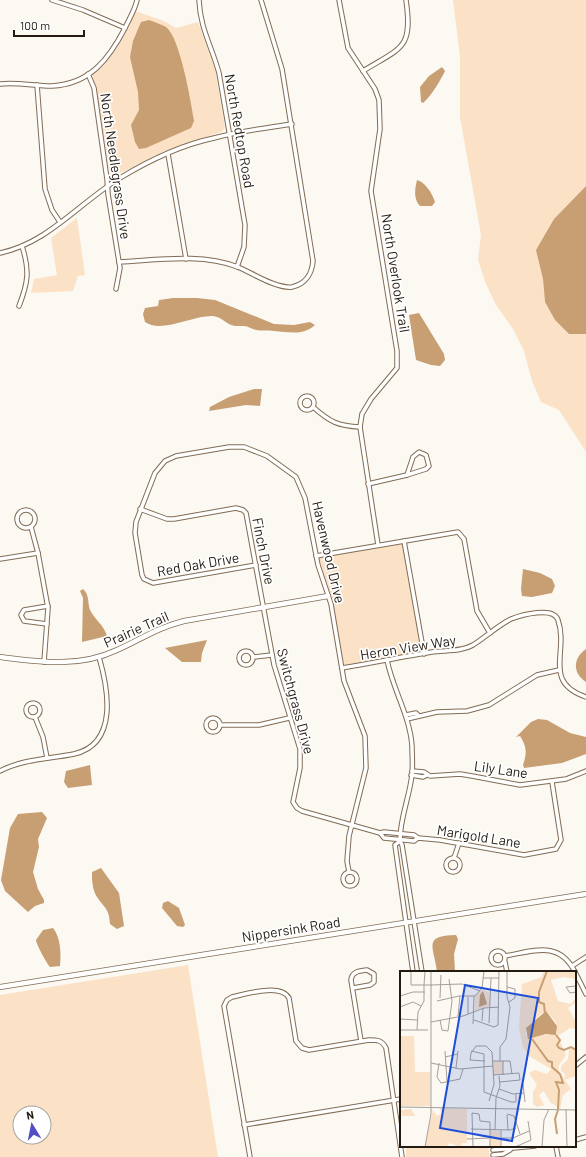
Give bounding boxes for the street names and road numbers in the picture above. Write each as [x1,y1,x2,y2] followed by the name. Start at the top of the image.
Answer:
[222,73,258,189] street label: North Redtop Road
[97,92,135,240] street label: North Needlegrass Drive
[378,212,414,334] street label: North Overlook Trail
[309,499,349,605] street label: Havenwood Drive
[249,516,279,586] street label: Finch Drive
[156,548,240,580] street label: Red Oak Drive
[101,607,171,651] street label: Prairie Trail
[359,631,458,663] street label: Heron View Way
[274,646,318,756] street label: Switchgrass Drive
[473,757,529,781] street label: Lily Lane
[436,821,522,851] street label: Marigold Lane
[241,913,341,945] street label: Nippersink Road

